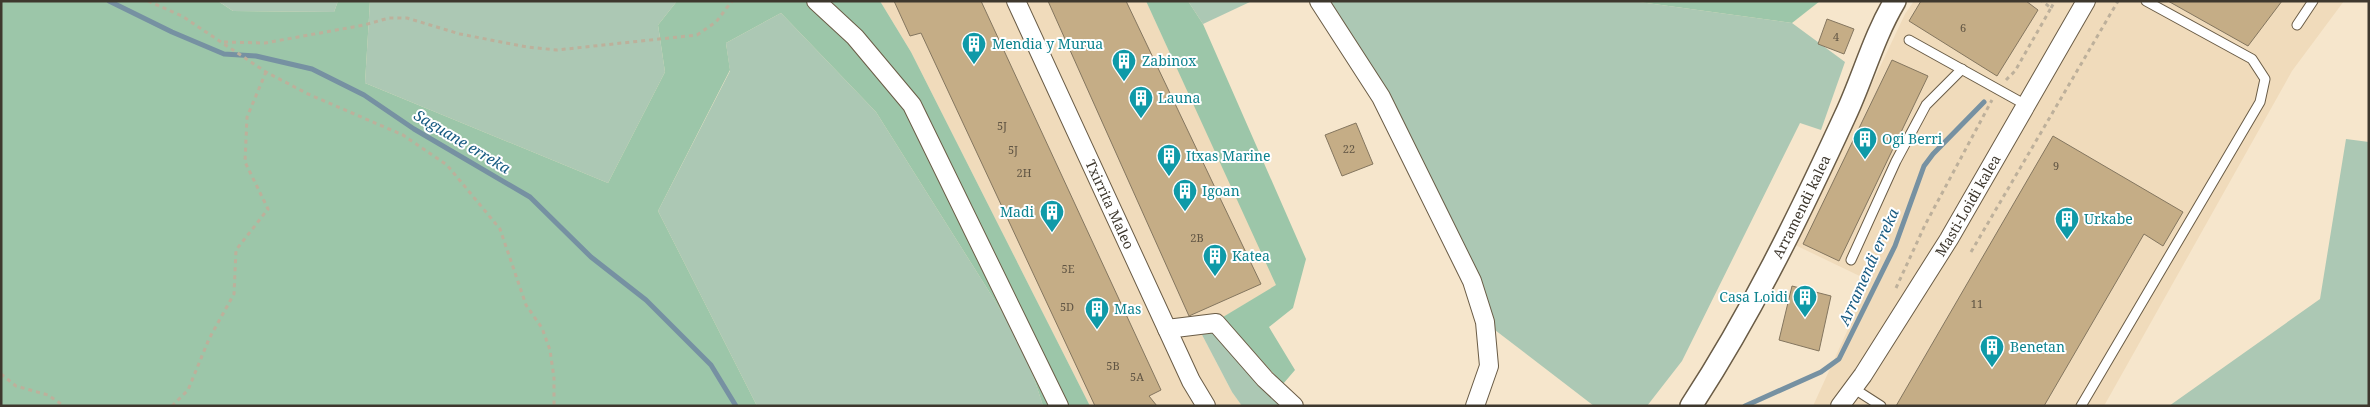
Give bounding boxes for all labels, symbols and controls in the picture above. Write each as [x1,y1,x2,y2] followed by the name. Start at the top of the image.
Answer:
[1960,20,1966,35] house number: 6
[1833,29,1839,44] house number: 4
[961,31,987,65] building icon: Mendia y Murua
[992,34,1103,53] place label: Mendia y Murua
[1111,48,1137,82] building icon: Zabinox
[1142,51,1197,70] place label: Zabinox
[1128,85,1154,119] building icon: Launa
[1158,88,1201,107] place label: Launa
[411,105,515,178] water label: Saguane erreka
[997,118,1007,133] house number: 5J
[1852,126,1878,160] building icon: Ogi Berri
[1882,129,1943,148] place label: Ogi Berri
[1343,141,1355,156] house number: 22
[1008,142,1018,157] house number: 5J
[1156,143,1182,177] building icon: Itxas Marine
[1186,146,1271,165] place label: Itxas Marine
[1930,151,2005,260] street label: Masti-Loidi kalea
[1768,152,1835,262] street label: Arramendi kalea
[1081,157,1139,252] street label: Txirrita Maleo
[2053,158,2059,173] house number: 9
[1017,165,1032,180] house number: 2H
[1172,178,1198,212] building icon: Igoan
[1202,181,1240,200] place label: Igoan
[1039,199,1065,233] building icon: Madi
[1000,202,1035,221] place label: Madi
[1833,205,1903,329] water label: Arramendi erreka
[2054,206,2080,240] building icon: Urkabe
[2084,209,2133,228] place label: Urkabe
[1190,230,1204,245] house number: 2B
[1202,243,1228,277] building icon: Katea
[1232,246,1270,265] place label: Katea
[1061,261,1075,276] house number: 5E
[1792,284,1818,318] building icon: Casa Loidi
[1719,287,1789,306] place label: Casa Loidi
[1084,296,1110,330] building icon: Mas
[1971,296,1983,311] house number: 11
[1060,299,1074,314] house number: 5D
[1114,299,1141,318] place label: Mas
[1979,334,2005,368] building icon: Benetan
[2010,337,2065,356] place label: Benetan
[1106,358,1120,373] house number: 5B
[1130,369,1144,384] house number: 5A

